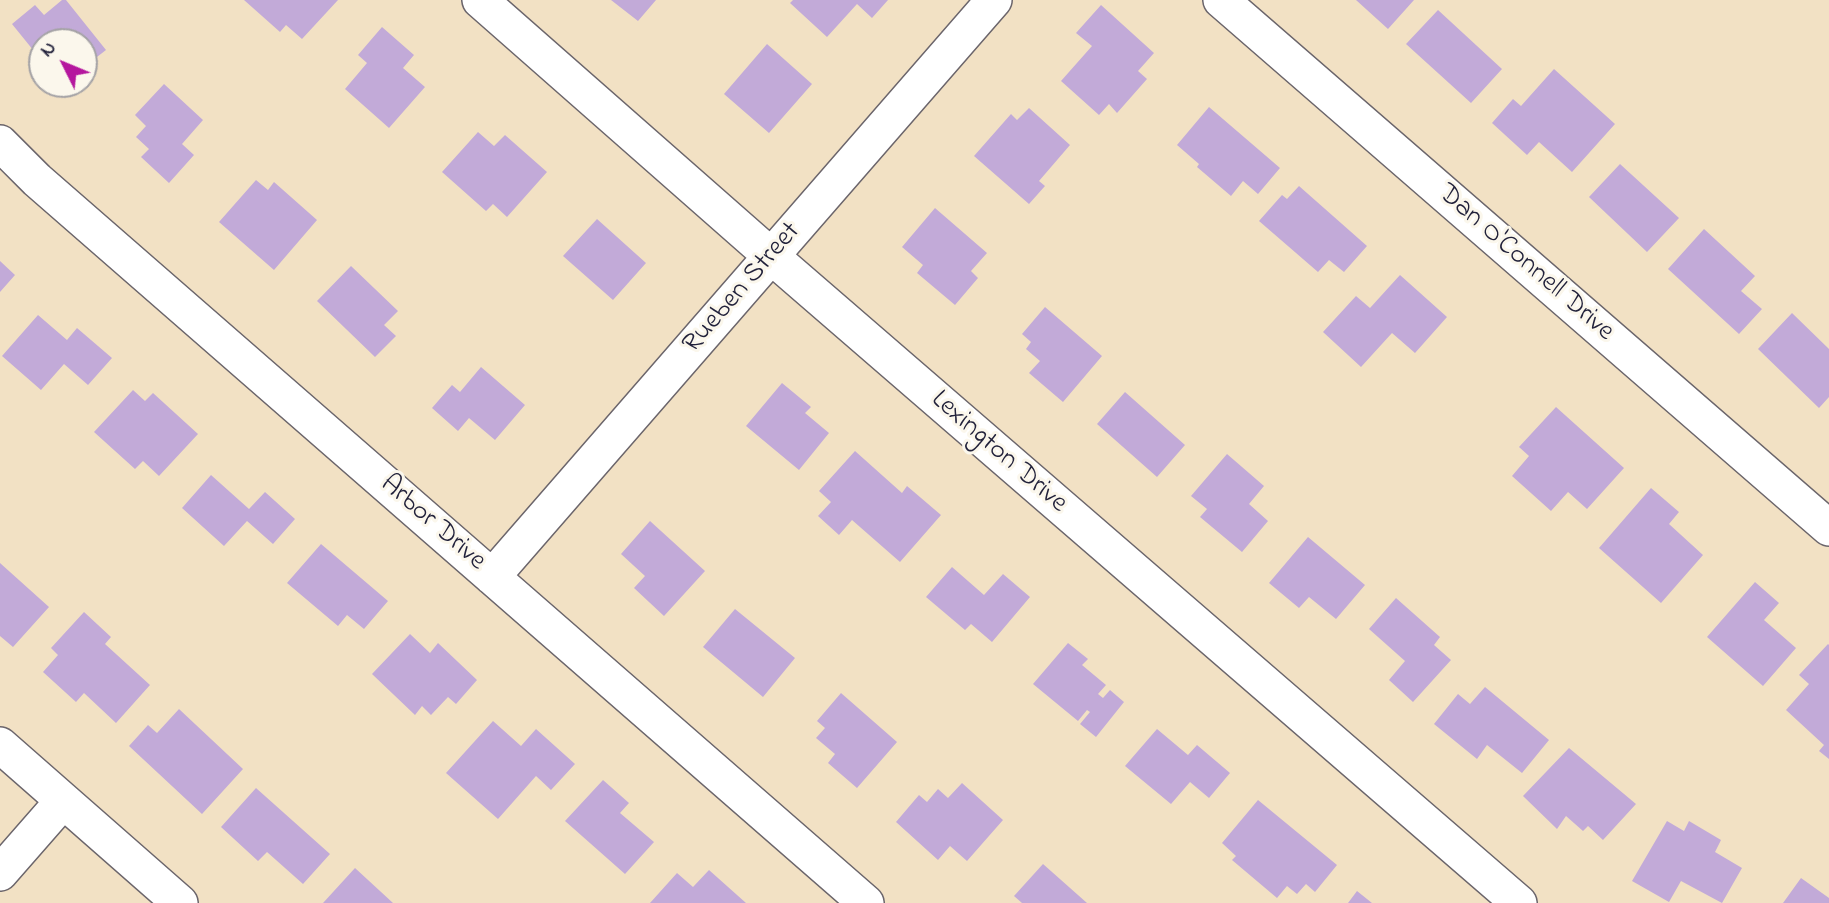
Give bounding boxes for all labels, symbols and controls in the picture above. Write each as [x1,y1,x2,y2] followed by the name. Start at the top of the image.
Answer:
[28,28,98,98] north arrow
[34,36,63,64] text: N
[1430,178,1620,350] street label: Dan O'Connell Drive
[677,217,809,361] street label: Rueben Street
[923,385,1073,521] street label: Lexington Drive
[372,469,492,579] street label: Arbor Drive

